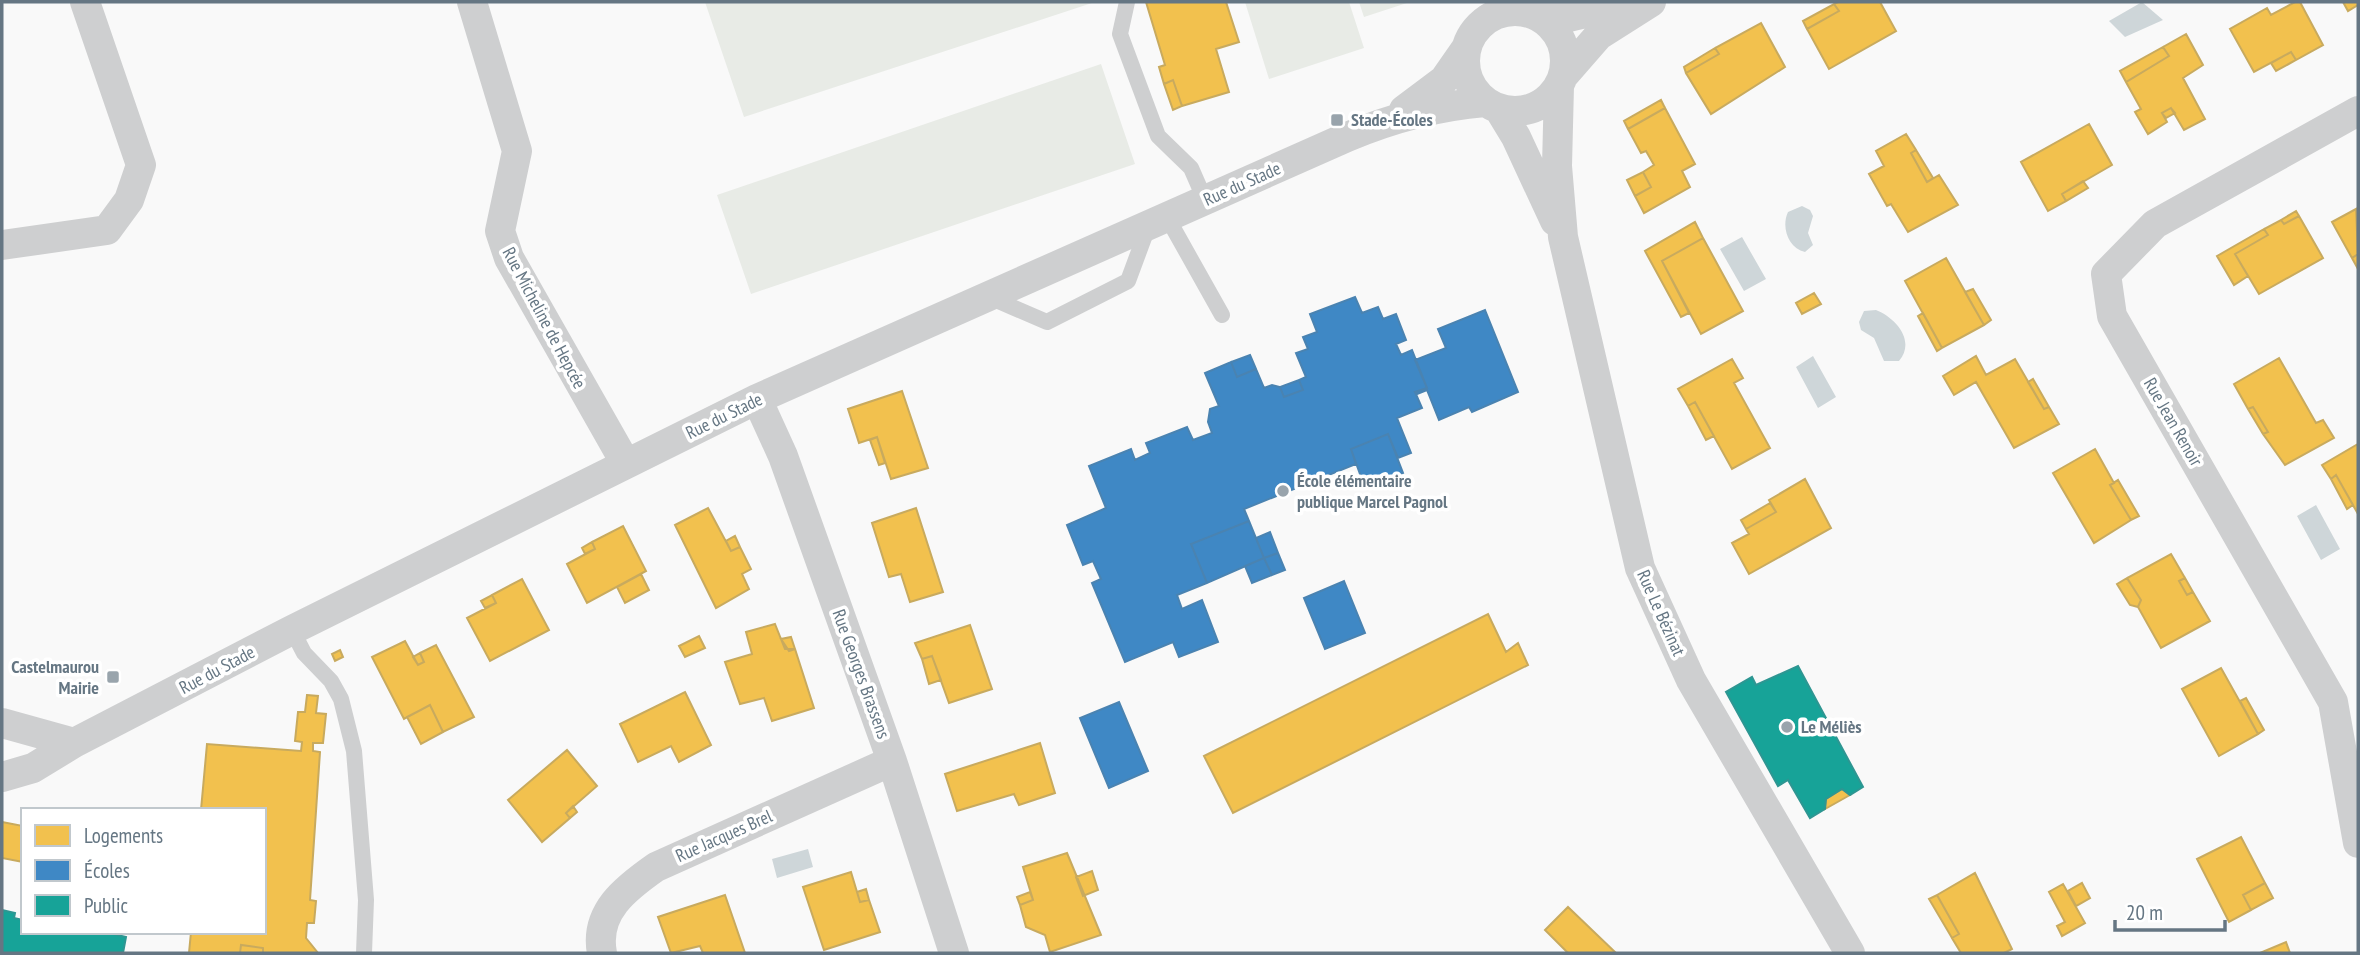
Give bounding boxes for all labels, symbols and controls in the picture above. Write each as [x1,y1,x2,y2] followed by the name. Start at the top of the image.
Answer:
[1351,108,1433,131] place label: Stade-Écoles
[1329,112,1345,128] marker: Stade-Écoles
[1200,156,1284,211] street label: Rue du Stade
[497,243,591,392] street label: Rue Micheline de Hepcée
[2139,373,2208,470] street label: Rue Jean Renoir
[682,387,766,444] street label: Rue du Stade
[1297,469,1448,513] place label: École élémentaire publique Marcel Pagnol
[1275,483,1291,499] marker: École élémentaire publique Marcel Pagnol
[1632,566,1691,659] street label: Rue Le Bézinat
[827,606,896,742] street label: Rue Georges Brassens
[175,640,258,699] street label: Rue du Stade
[11,655,99,699] place label: Castelmaurou Mairie
[105,669,121,685] marker: Castelmaurou Mairie
[1801,715,1862,738] place label: Le Méliès
[1779,719,1795,735] marker: Le Méliès
[672,804,776,867] street label: Rue Jacques Brel
[21,808,266,934] legend
[84,822,163,849] text: Logements
[84,857,130,884] text: Écoles
[2115,888,2225,932] scale bar
[84,892,129,919] text: Public
[2126,899,2163,926] text: 20 m

